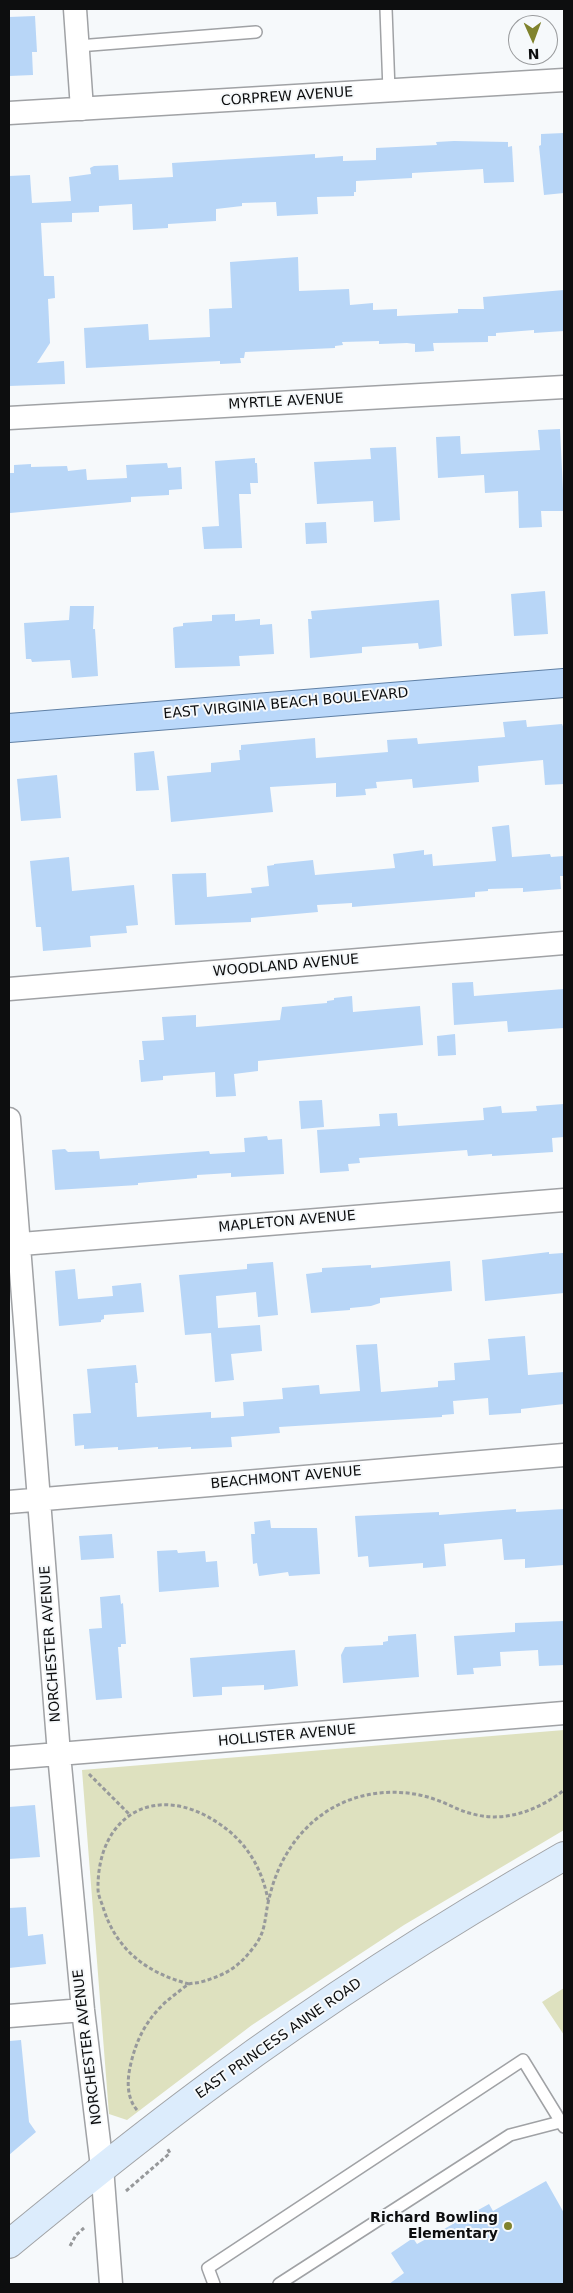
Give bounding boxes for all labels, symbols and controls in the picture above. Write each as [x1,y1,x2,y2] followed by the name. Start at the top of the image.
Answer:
[508,15,558,65] north arrow
[527,46,540,62] text: N
[220,84,354,110] street label: CORPREW AVENUE
[228,391,344,413] street label: MYRTLE AVENUE
[163,685,409,723] street label: EAST VIRGINIA BEACH BOULEVARD
[212,951,360,981] street label: WOODLAND AVENUE
[218,1208,356,1236] street label: MAPLETON AVENUE
[210,1463,362,1493] street label: BEACHMONT AVENUE
[37,1565,65,1723] street label: NORCHESTER AVENUE
[217,1722,357,1750] street label: HOLLISTER AVENUE
[70,1968,106,2126] street label: NORCHESTER AVENUE
[193,1975,365,2103] street label: EAST PRINCESS ANNE ROAD
[370,2210,498,2242] place label: Richard Bowling Elementary
[502,2220,514,2232] marker: Richard Bowling Elementary

